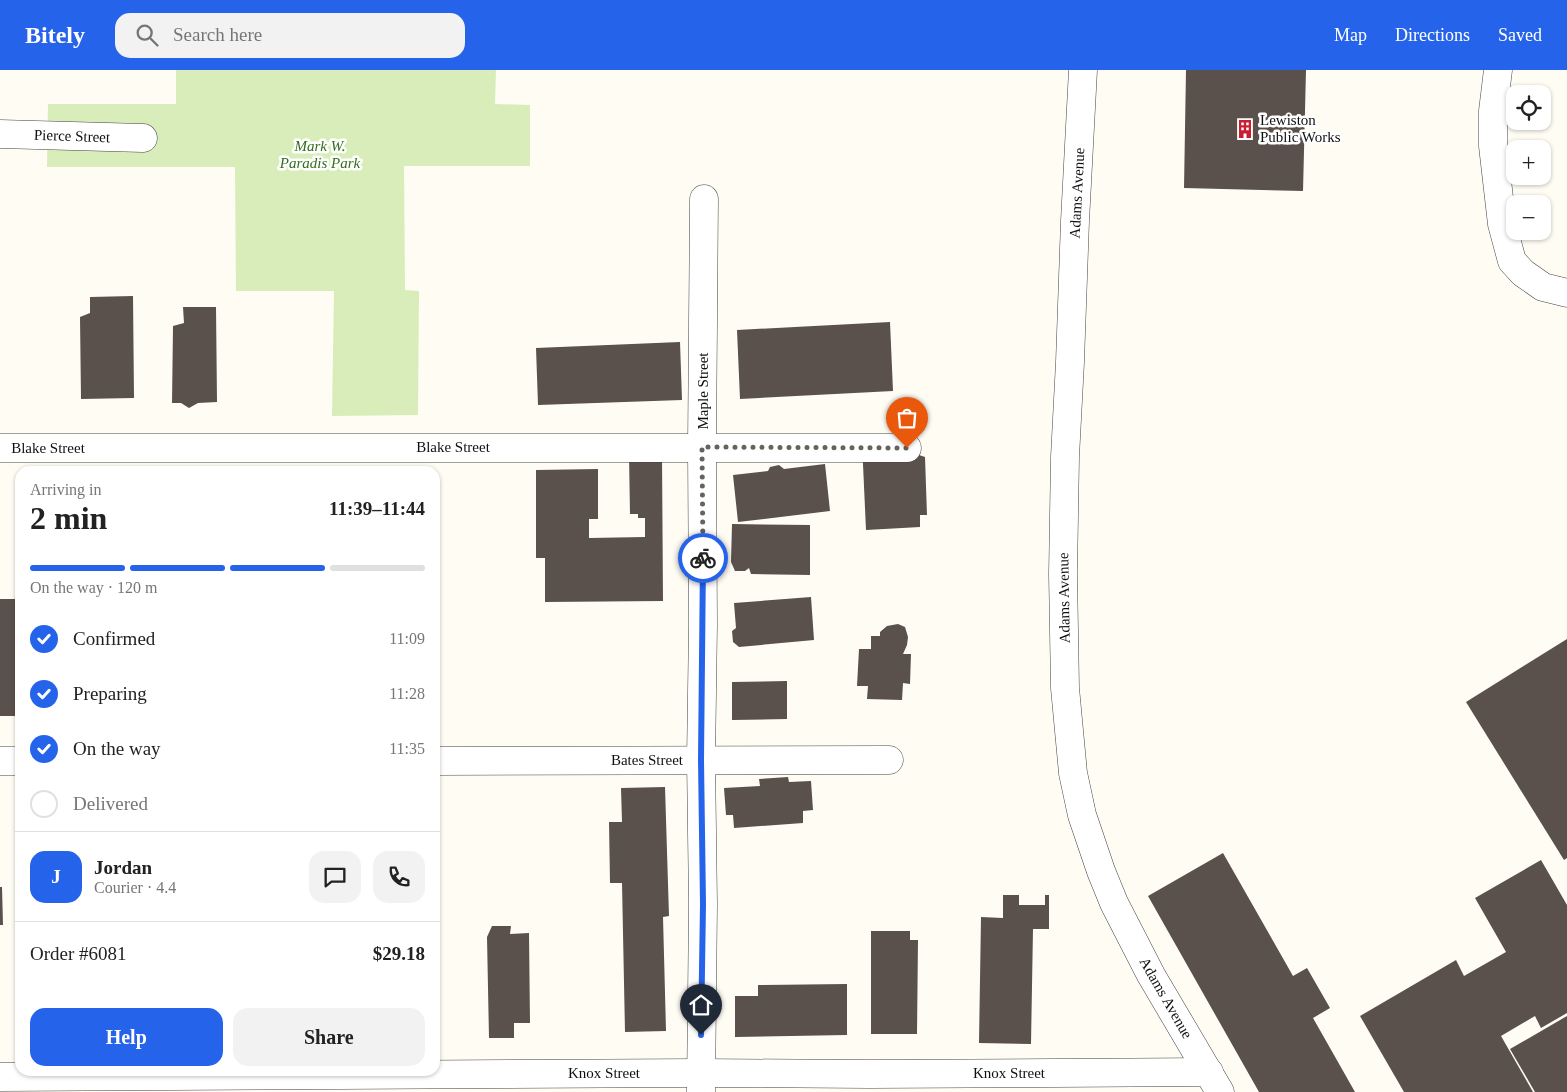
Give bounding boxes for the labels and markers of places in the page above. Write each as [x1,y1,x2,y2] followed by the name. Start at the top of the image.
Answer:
[1260,112,1341,145] place label: Lewiston Public Works
[1234,118,1256,140] building icon: Lewiston Public Works
[886,397,928,448] pin
[680,984,722,1035] pin

